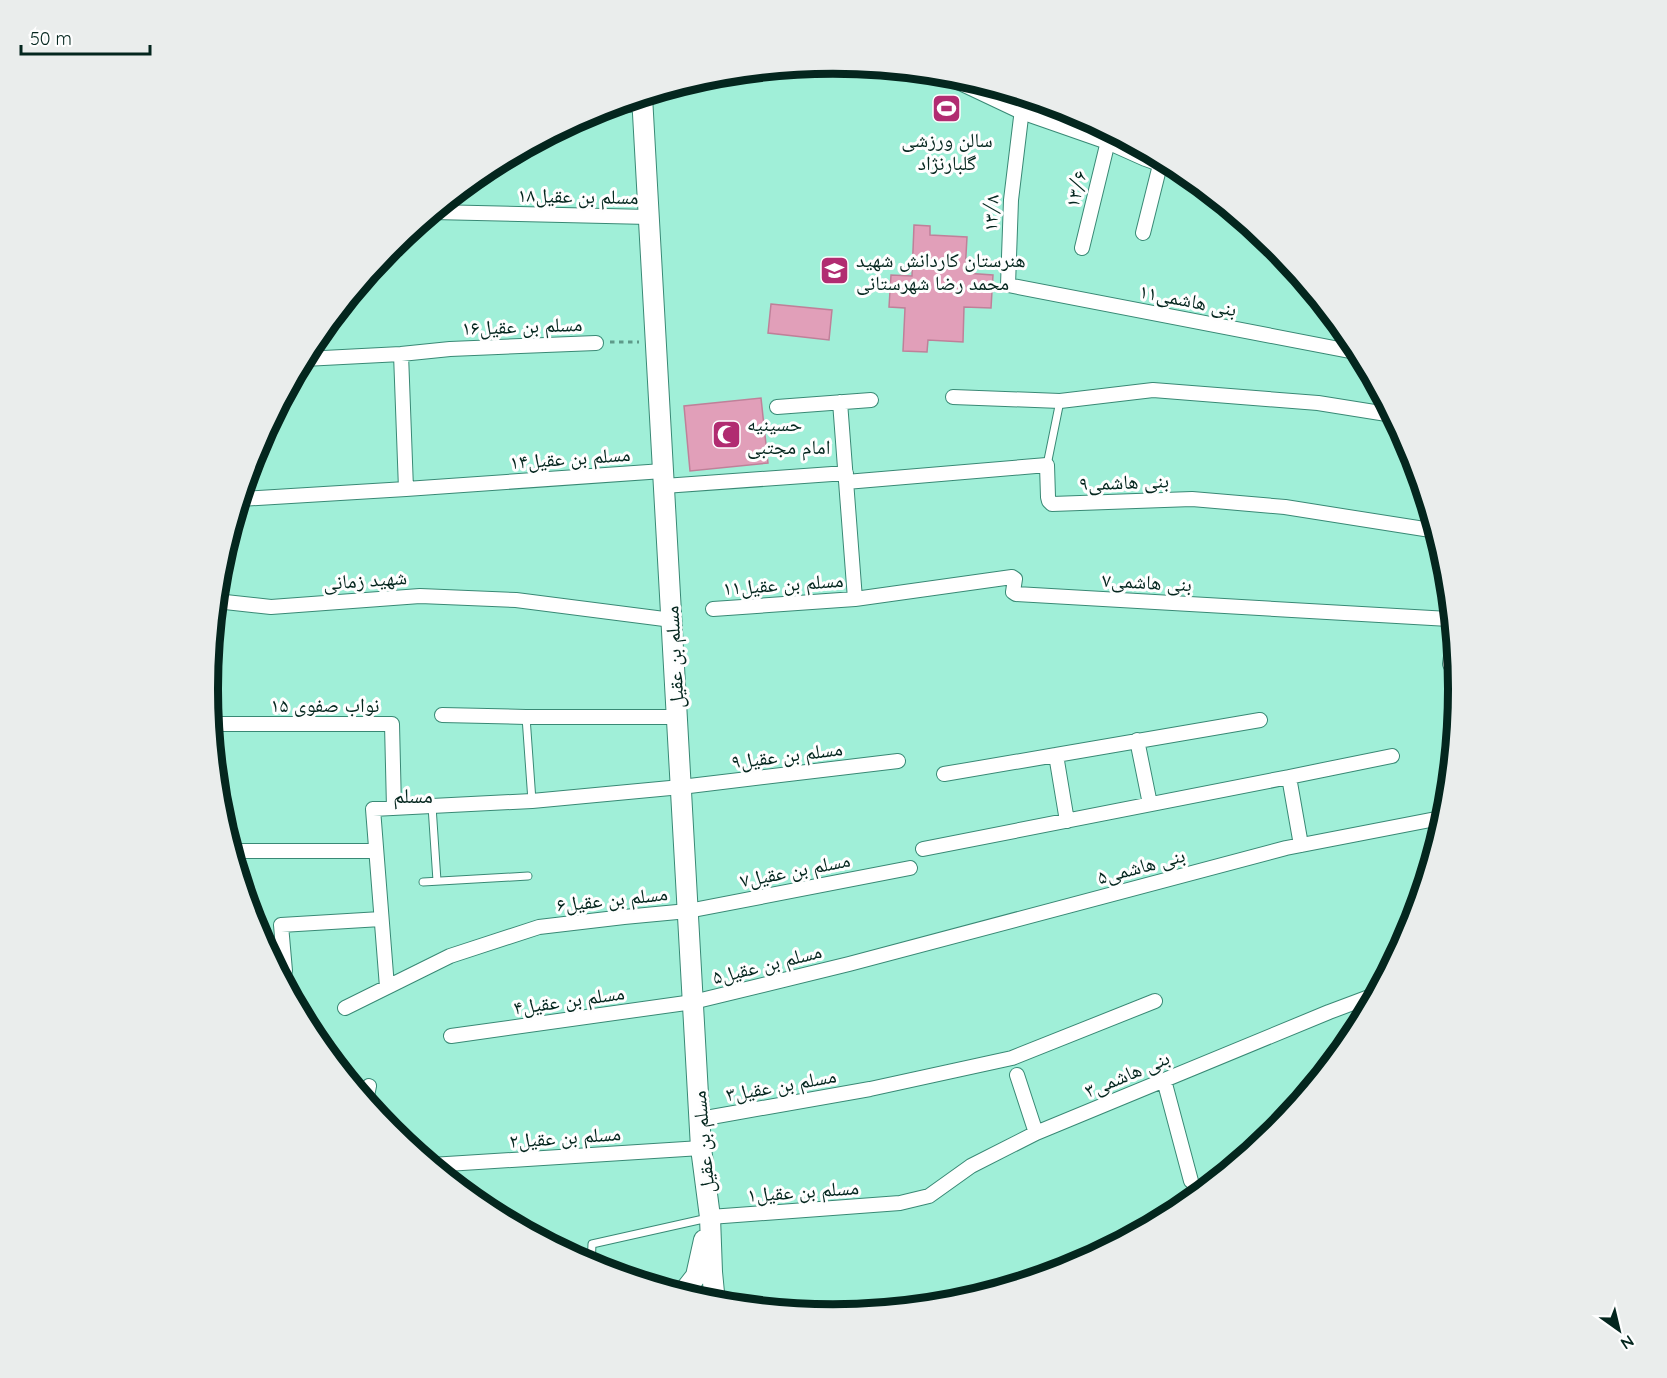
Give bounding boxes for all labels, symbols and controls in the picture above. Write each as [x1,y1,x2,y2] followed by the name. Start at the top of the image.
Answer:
[21,18,150,56] scale bar
[30,27,72,50] text: 50 m
[931,93,963,125] sports icon: سالن ورزشی گلبارنژاد
[901,127,993,175] place label: سالن ورزشی گلبارنژاد
[1059,168,1092,210] street label: ۱۳/۶
[517,182,639,211] street label: مسلم بن عقیل۱۸
[977,194,1004,232] street label: ۱۳/۸
[856,247,1026,295] place label: هنرستان کاردانش شهید محمد رضا شهرستانی
[819,255,851,287] school or university icon: هنرستان کاردانش شهید محمد رضا شهرستانی
[1137,278,1239,321] street label: بنی هاشمی۱۱
[461,311,583,342] street label: مسلم بن عقیل۱۶
[747,411,830,461] place label: حسینیه امام مجتبی
[710,419,742,451] mosque icon: حسینیه امام مجتبی
[509,441,631,476] street label: مسلم بن عقیل۱۴
[1079,467,1169,496] street label: بنی هاشمی۹
[322,564,408,595] street label: شهید زمانی
[722,567,844,602] street label: مسلم بن عقیل۱۱
[1101,567,1193,596] street label: بنی هاشمی۷
[658,605,691,709] street label: مسلم بن عقیل
[270,692,380,717] street label: نواب صفوی ۱۵
[730,735,844,776] street label: مسلم بن عقیل۹
[393,782,433,810] district label: مسلم
[1094,842,1188,889] street label: بنی هاشمی۵
[738,847,853,894] street label: مسلم بن عقیل۷
[555,880,669,919] street label: مسلم بن عقیل۶
[710,938,825,991] street label: مسلم بن عقیل۵
[512,979,626,1022] street label: مسلم بن عقیل۴
[1081,1044,1173,1103] street label: بنی هاشمی۳
[724,1062,838,1108] street label: مسلم بن عقیل۳
[686,1090,721,1194] street label: مسلم بن عقیل
[508,1120,622,1155] street label: مسلم بن عقیل۲
[746,1174,860,1209] street label: مسلم بن عقیل۱
[1589,1300,1649,1360] north arrow
[1617,1331,1638,1354] text: N

